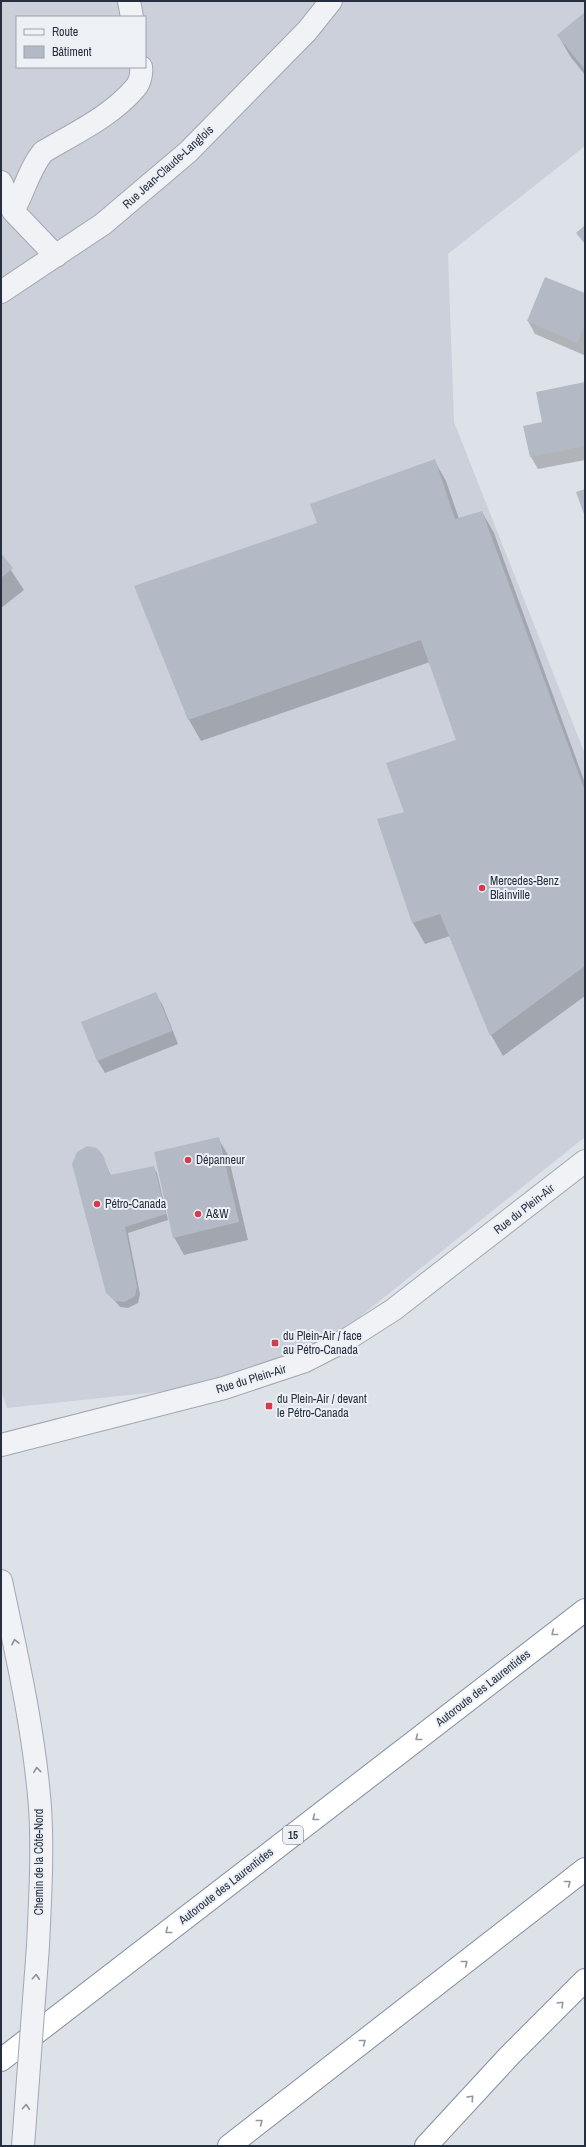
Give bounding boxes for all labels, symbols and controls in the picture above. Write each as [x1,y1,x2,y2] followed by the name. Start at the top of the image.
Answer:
[16,16,146,68] legend
[52,24,78,40] text: Route
[52,44,92,60] text: Bâtiment
[119,122,217,212] street label: Rue Jean-Claude-Langlois
[490,873,559,903] place label: Mercedes-Benz Blainville
[477,883,487,893] marker: Mercedes-Benz Blainville
[196,1152,245,1168] place label: Dépanneur
[183,1155,193,1165] marker: Dépanneur
[490,1180,558,1238] street label: Rue du Plein-Air
[105,1196,167,1212] place label: Pétro-Canada
[92,1199,102,1209] marker: Pétro-Canada
[205,1206,229,1222] place label: A&W
[193,1209,203,1219] marker: A&W
[283,1328,362,1358] place label: du Plein-Air / face au Pétro-Canada
[270,1338,280,1348] marker: du Plein-Air / face au Pétro-Canada
[214,1361,289,1397] street label: Rue du Plein-Air
[277,1391,367,1421] place label: du Plein-Air / devant le Pétro-Canada
[264,1401,274,1411] marker: du Plein-Air / devant le Pétro-Canada
[552,1629,559,1636] one-way arrow
[11,1639,19,1645] one-way arrow
[432,1646,534,1731] street label: Autoroute des Laurentides
[415,1734,422,1741] one-way arrow
[32,1767,41,1773] one-way arrow
[31,1809,47,1915] street label: Chemin de la Côte-Nord
[312,1813,319,1820] one-way arrow
[283,1826,303,1844] road number: 15
[175,1844,277,1929] street label: Autoroute des Laurentides
[563,1880,570,1887] one-way arrow
[165,1927,172,1934] one-way arrow
[461,1960,468,1967] one-way arrow
[31,1974,40,1980] one-way arrow
[556,2001,564,2009] one-way arrow
[358,2040,365,2047] one-way arrow
[466,2095,473,2102] one-way arrow
[21,2104,30,2110] one-way arrow
[256,2120,263,2127] one-way arrow

